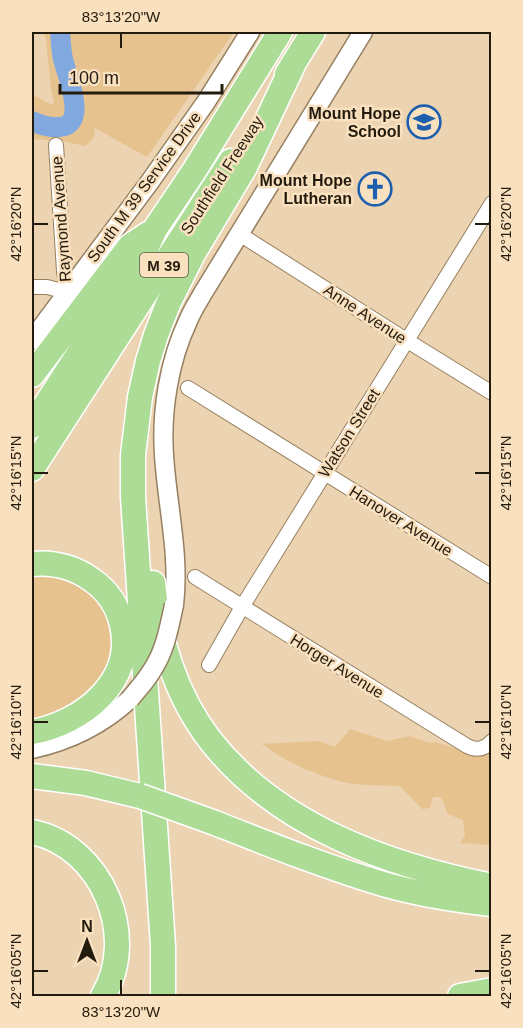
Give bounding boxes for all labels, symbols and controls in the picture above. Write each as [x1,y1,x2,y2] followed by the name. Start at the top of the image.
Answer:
[82,8,161,25] text: 83°13'20"W
[60,57,222,95] scale bar
[69,68,119,88] text: 100 m
[406,104,442,140] school or university icon: Mount Hope School
[309,105,401,140] place label: Mount Hope School
[83,108,205,266] street label: South M 39 Service Drive
[178,113,266,237] street label: Southfield Freeway
[48,155,74,282] street label: Raymond Avenue
[357,171,393,207] church icon: Mount Hope Lutheran
[260,172,352,207] place label: Mount Hope Lutheran
[7,186,24,262] text: 42°16'20"N
[497,186,514,262] text: 42°16'20"N
[140,253,188,277] road number: M 39
[321,281,410,347] street label: Anne Avenue
[315,385,383,480] street label: Watson Street
[7,435,24,511] text: 42°16'15"N
[497,435,514,511] text: 42°16'15"N
[346,483,456,560] street label: Hanover Avenue
[287,631,387,701] street label: Horger Avenue
[7,684,24,760] text: 42°16'10"N
[497,684,514,760] text: 42°16'10"N
[57,911,117,971] north arrow
[81,918,93,935] text: N
[7,933,24,1009] text: 42°16'05"N
[497,933,514,1009] text: 42°16'05"N
[82,1003,161,1020] text: 83°13'20"W

